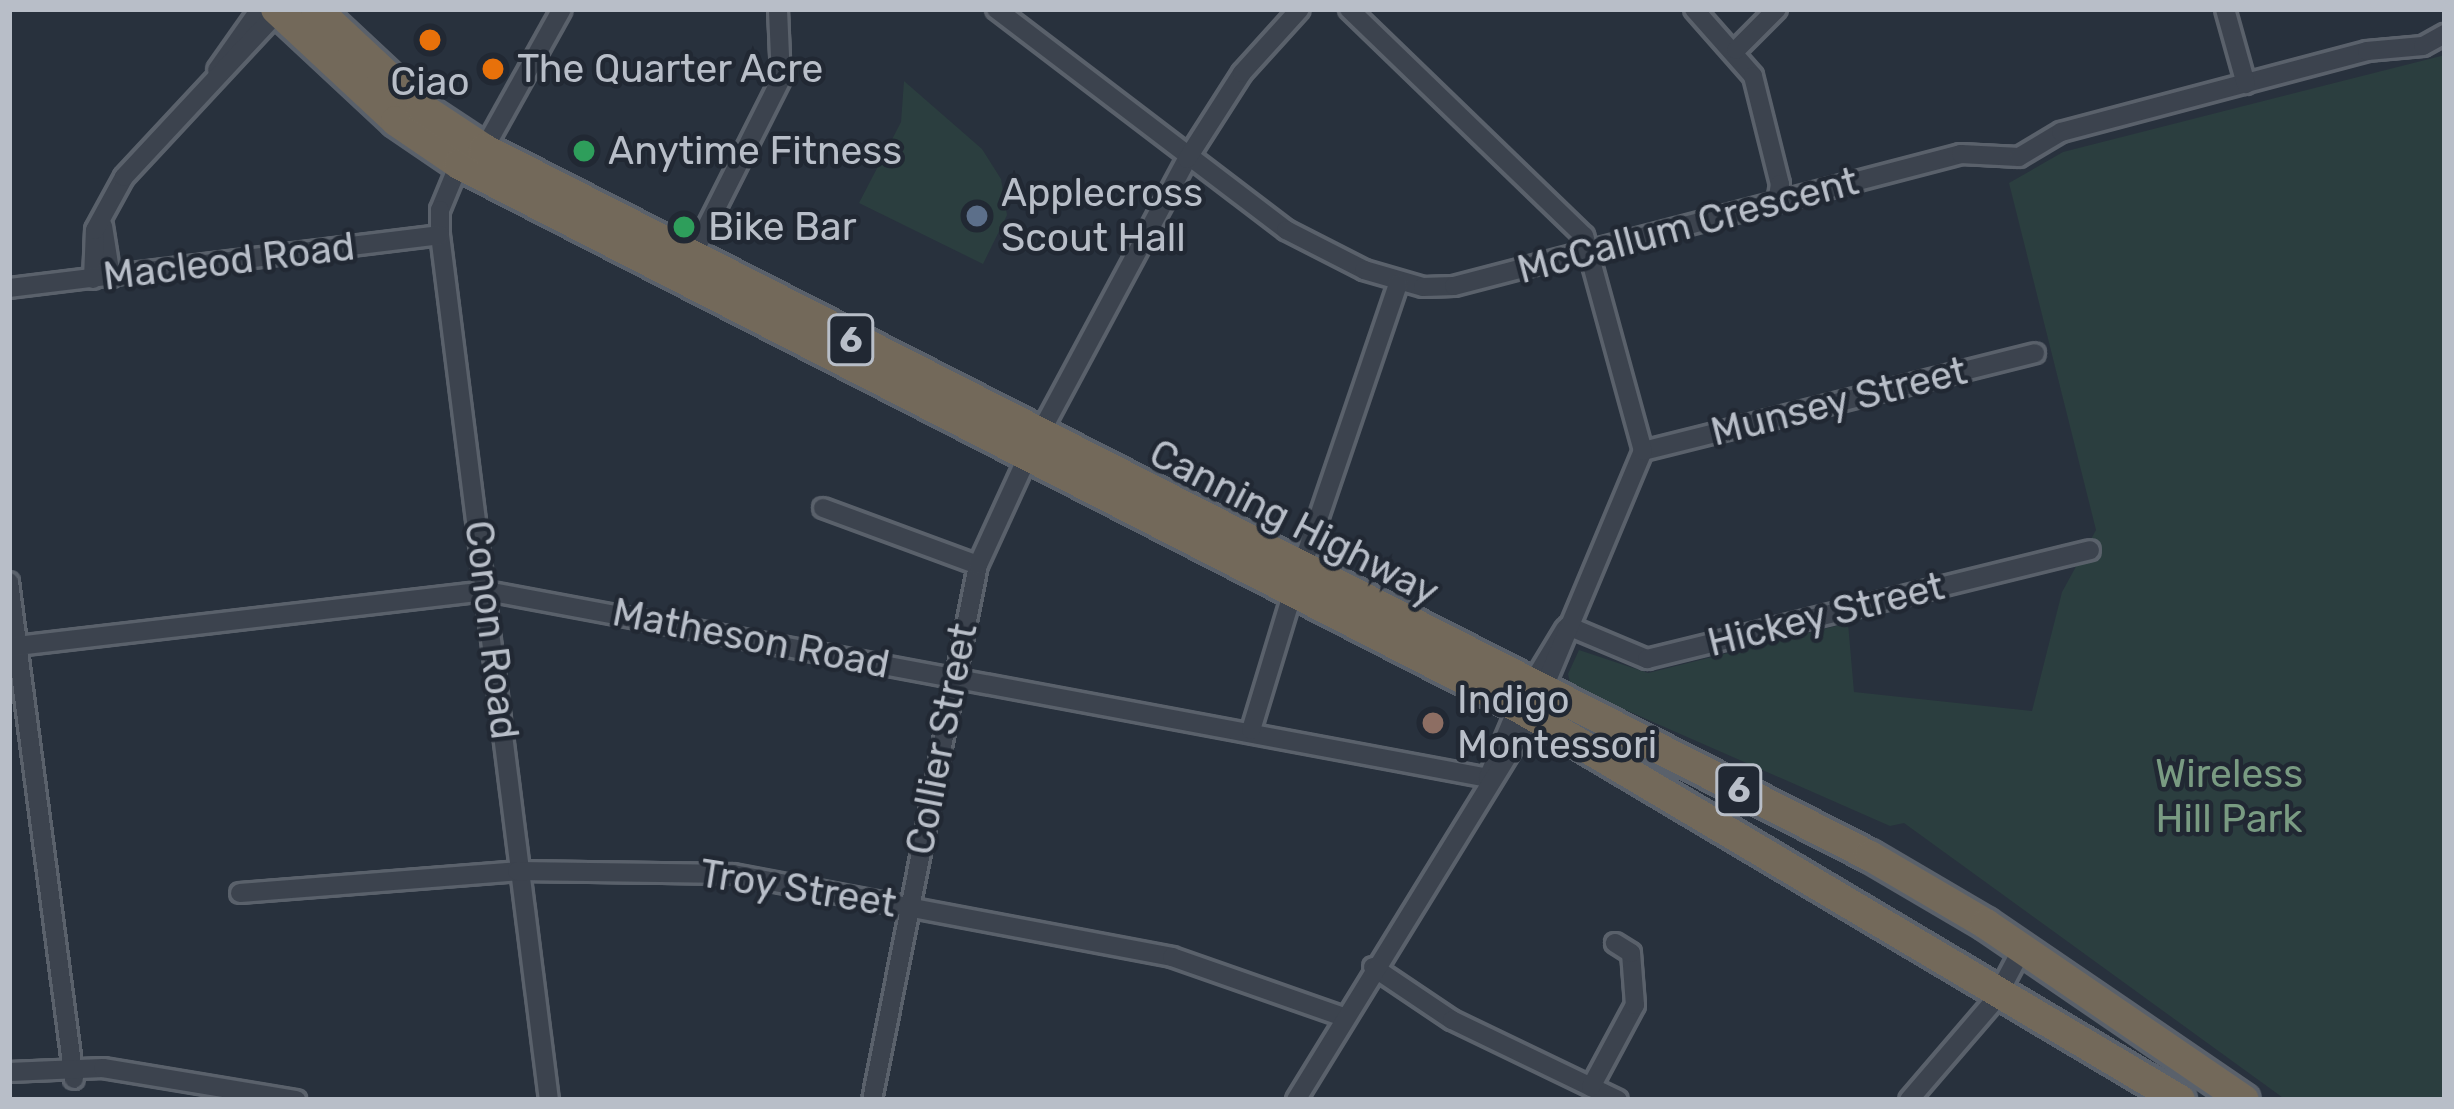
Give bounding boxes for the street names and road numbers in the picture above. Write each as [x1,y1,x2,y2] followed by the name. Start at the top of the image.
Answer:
[1513,158,1863,294] street label: McCallum Crescent
[101,223,357,301] street label: Macleod Road
[827,310,875,370] road number: 6
[1706,347,1972,457] street label: Munsey Street
[1142,430,1446,616] street label: Canning Highway
[454,518,528,742] street label: Conon Road
[1702,563,1950,667] street label: Hickey Street
[609,589,893,689] street label: Matheson Road
[897,619,987,859] street label: Collier Street
[1715,760,1763,820] road number: 6
[696,850,900,928] street label: Troy Street

